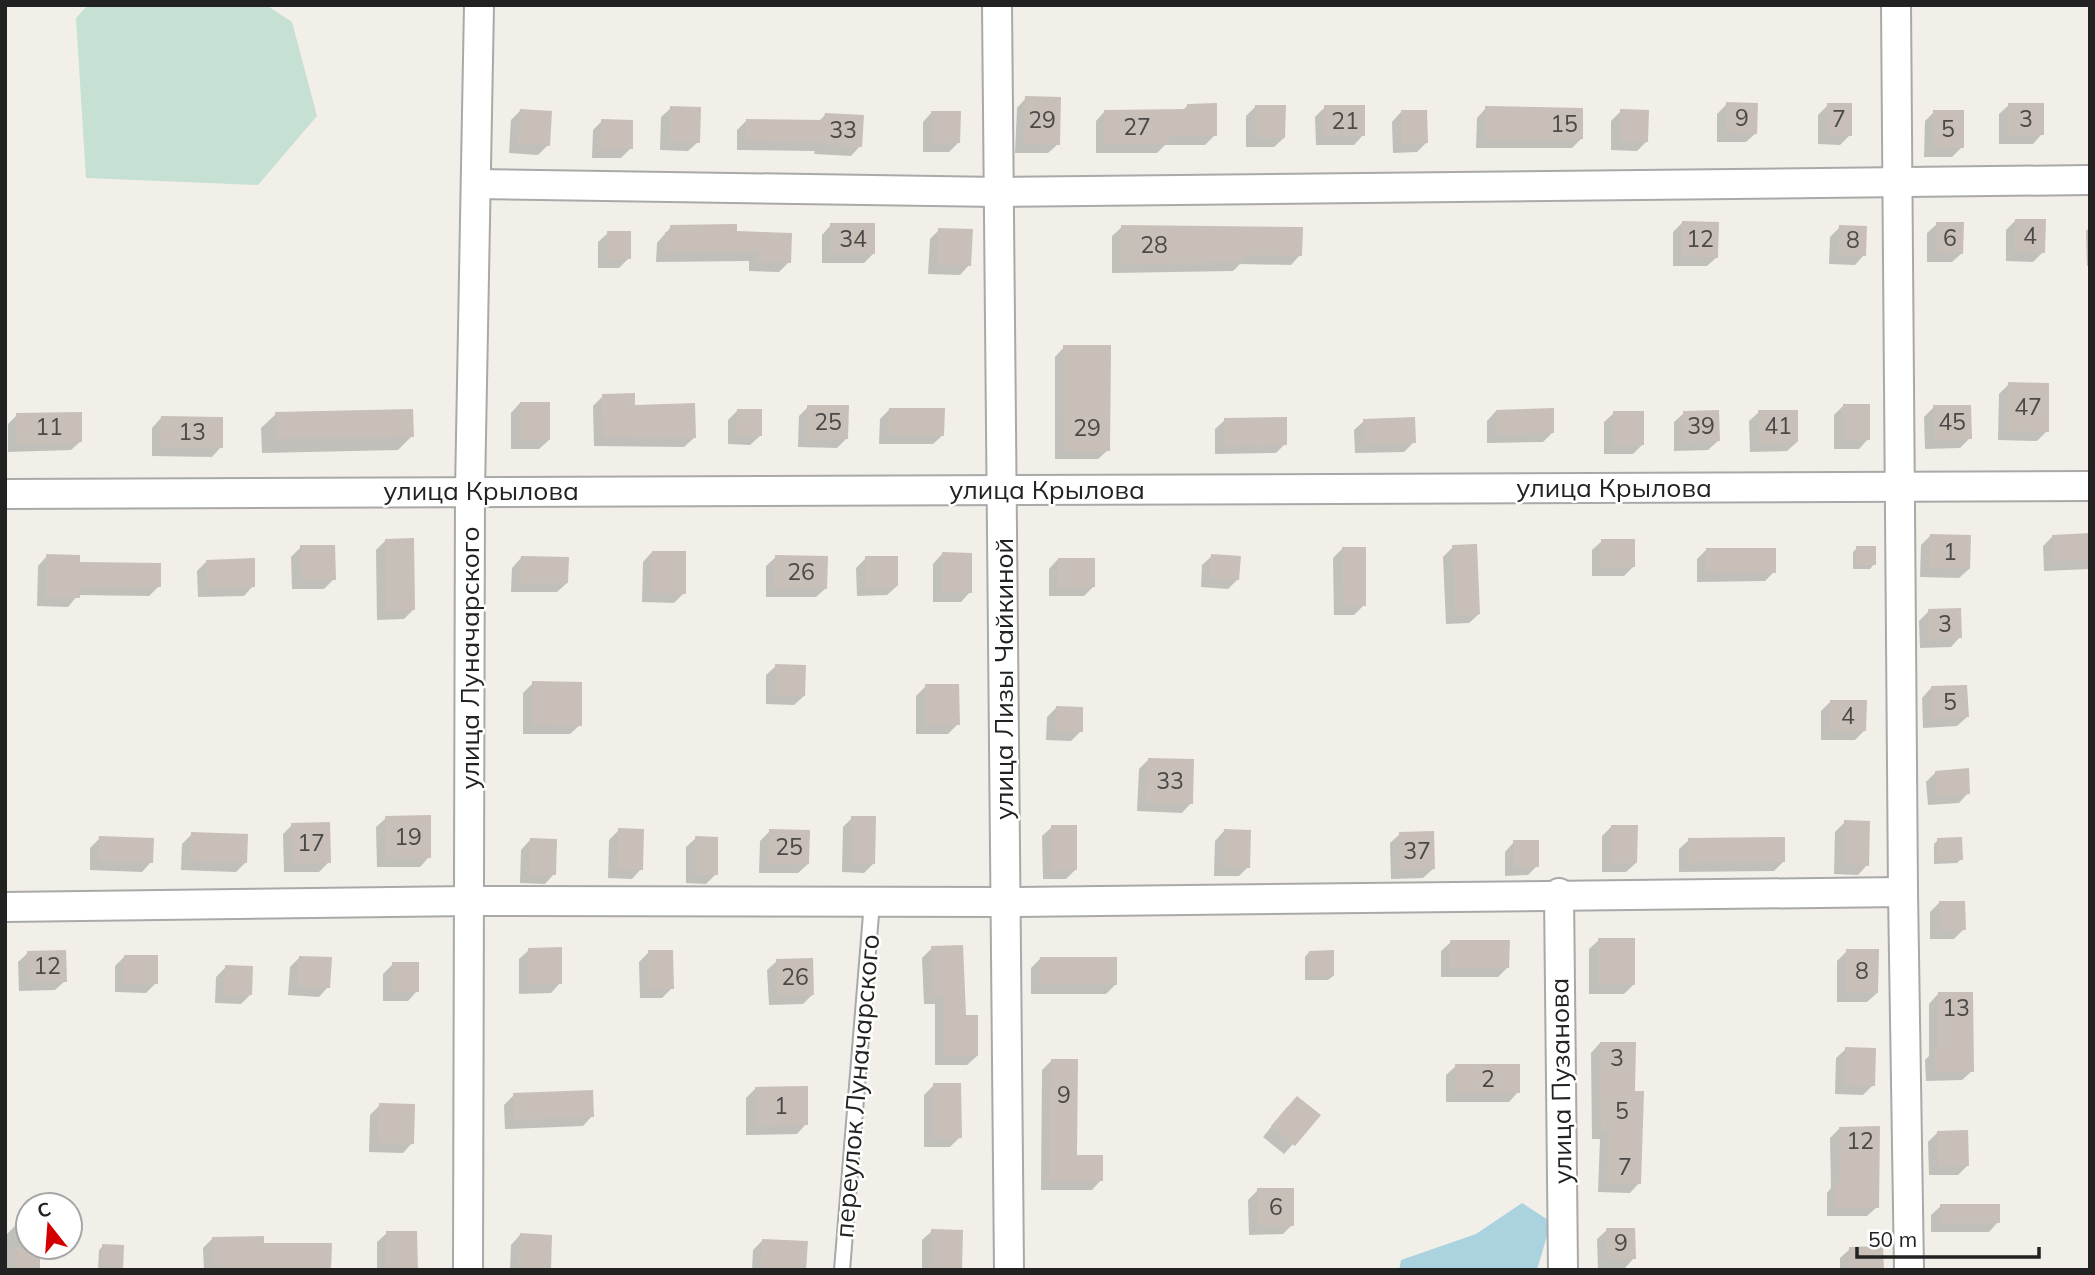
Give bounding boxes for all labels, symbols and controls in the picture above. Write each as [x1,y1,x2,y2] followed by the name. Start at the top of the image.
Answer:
[1735,103,1749,132] house number: 9
[1832,104,1846,133] house number: 7
[2019,104,2033,133] house number: 3
[1028,105,1056,134] house number: 29
[1331,106,1359,135] house number: 21
[1550,109,1578,138] house number: 15
[1123,112,1151,141] house number: 27
[1941,114,1955,143] house number: 5
[829,115,857,144] house number: 33
[2023,221,2037,250] house number: 4
[1943,223,1957,252] house number: 6
[839,224,867,253] house number: 34
[1686,224,1714,253] house number: 12
[1846,225,1860,254] house number: 8
[1140,230,1168,259] house number: 28
[2014,392,2042,421] house number: 47
[814,407,842,436] house number: 25
[1938,407,1966,436] house number: 45
[1687,411,1715,440] house number: 39
[1764,411,1792,440] house number: 41
[35,412,63,441] house number: 11
[1073,413,1101,442] house number: 29
[178,417,206,446] house number: 13
[1516,471,1712,504] street label: улица Крылова
[949,473,1145,506] street label: улица Крылова
[383,474,579,507] street label: улица Крылова
[453,526,486,790] street label: улица Луначарского
[1943,537,1957,566] house number: 1
[987,538,1020,820] street label: улица Лизы Чайкиной
[787,557,815,586] house number: 26
[1938,609,1952,638] house number: 3
[1943,687,1957,716] house number: 5
[1841,701,1855,730] house number: 4
[1156,766,1184,795] house number: 33
[394,822,422,851] house number: 19
[297,828,325,857] house number: 17
[775,832,803,861] house number: 25
[1403,836,1431,865] house number: 37
[827,933,886,1239] street label: переулок Луначарского
[33,951,61,980] house number: 12
[1855,956,1869,985] house number: 8
[781,962,809,991] house number: 26
[1542,977,1579,1185] street label: улица Пузанова
[1942,993,1970,1022] house number: 13
[1610,1043,1624,1072] house number: 3
[1481,1064,1495,1093] house number: 2
[1057,1080,1071,1109] house number: 9
[774,1091,788,1120] house number: 1
[1615,1096,1629,1125] house number: 5
[1846,1126,1874,1155] house number: 12
[1618,1152,1632,1181] house number: 7
[14,1191,84,1261] north arrow
[1269,1192,1283,1221] house number: 6
[34,1196,54,1223] text: С
[1857,1216,2039,1260] scale bar
[1868,1226,1917,1252] text: 50 m
[1614,1228,1628,1257] house number: 9

